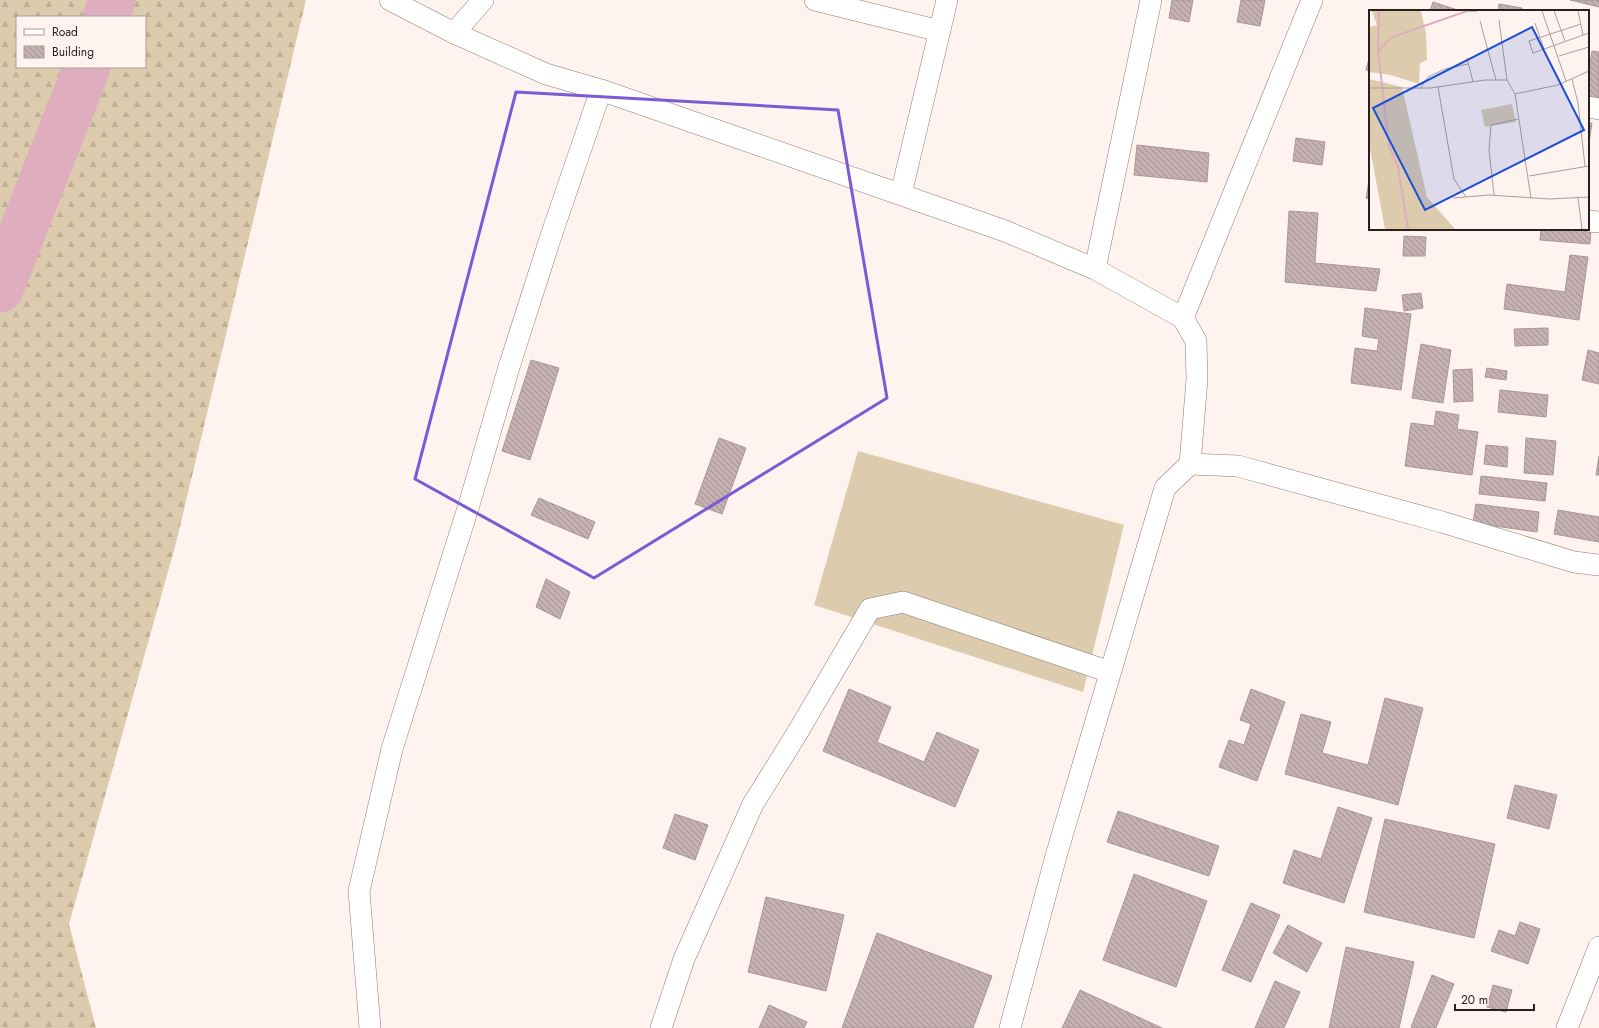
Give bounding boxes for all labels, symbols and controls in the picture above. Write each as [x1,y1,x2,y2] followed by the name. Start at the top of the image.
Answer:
[1369,10,1589,230] inset map
[16,16,146,68] legend
[52,23,78,41] text: Road
[52,43,94,61] text: Building
[1455,986,1534,1012] scale bar
[1461,991,1488,1009] text: 20 m

